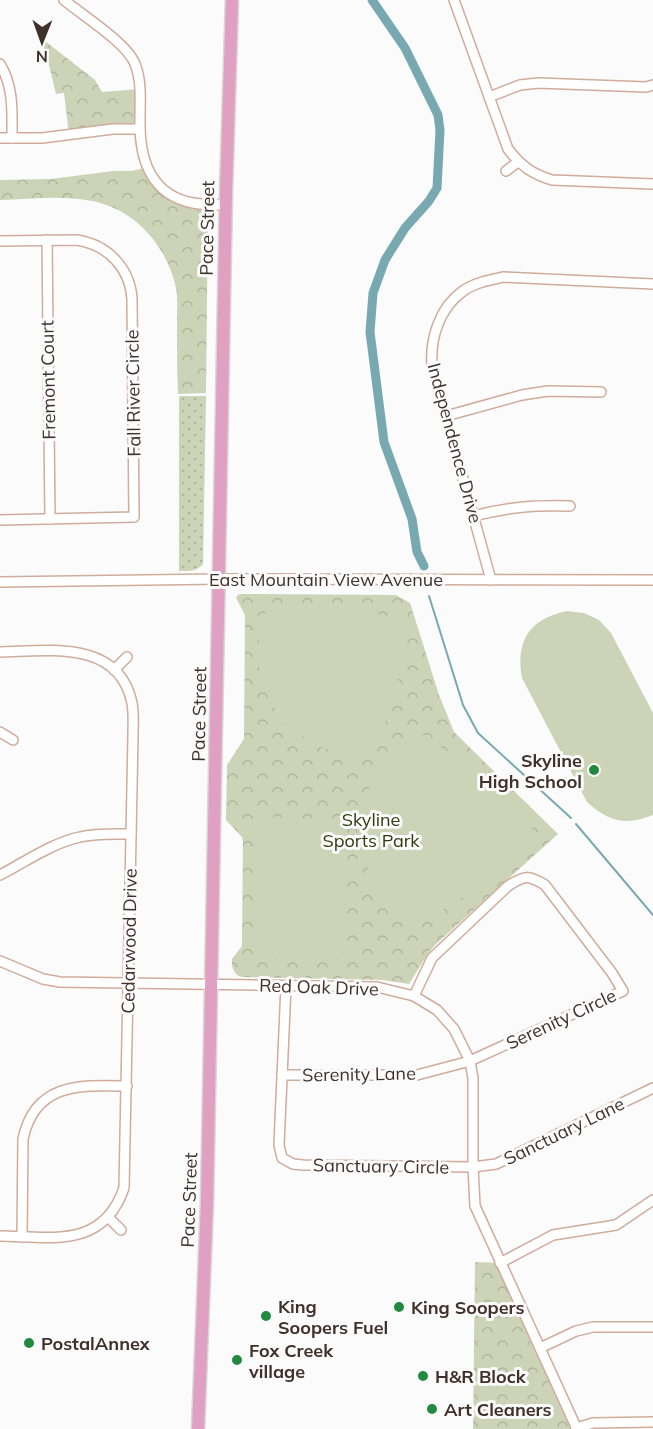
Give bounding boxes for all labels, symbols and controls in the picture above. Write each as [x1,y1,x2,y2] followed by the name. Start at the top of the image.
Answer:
[12,12,72,72] north arrow
[36,47,48,67] text: N
[195,180,219,276] street label: Pace Street
[35,320,61,440] street label: Fremont Court
[120,329,146,457] street label: Fall River Circle
[423,360,487,526] street label: Independence Drive
[209,568,443,591] street label: East Mountain View Avenue
[187,666,211,762] street label: Pace Street
[479,749,582,793] place label: Skyline High School
[587,763,601,777] marker: Skyline High School
[322,808,420,852] park label: Skyline Sports Park
[116,868,142,1014] street label: Cedarwood Drive
[259,973,379,1001] street label: Red Oak Drive
[502,983,620,1055] street label: Serenity Circle
[302,1062,416,1086] street label: Serenity Lane
[500,1092,628,1170] street label: Sanctuary Lane
[176,1152,202,1248] street label: Pace Street
[313,1153,449,1179] street label: Sanctuary Circle
[278,1295,388,1339] place label: King Soopers Fuel
[411,1296,525,1319] place label: King Soopers
[392,1300,406,1314] marker: King Soopers
[259,1309,273,1323] marker: King Soopers Fuel
[41,1332,151,1355] place label: PostalAnnex
[22,1336,36,1350] marker: PostalAnnex
[248,1339,334,1383] place label: Fox Creek village
[230,1353,244,1367] marker: Fox Creek village
[435,1365,527,1388] place label: H&R Block
[416,1369,430,1383] marker: H&R Block
[444,1398,552,1421] place label: Art Cleaners
[425,1402,439,1416] marker: Art Cleaners

